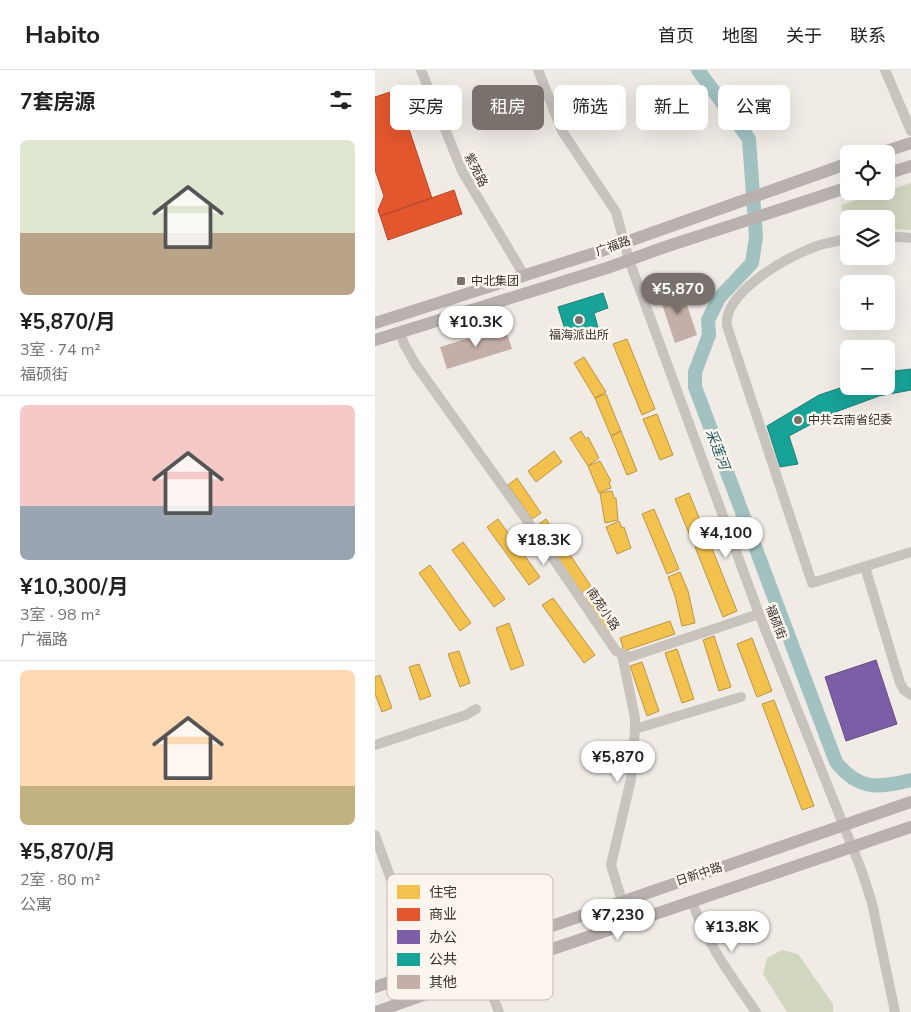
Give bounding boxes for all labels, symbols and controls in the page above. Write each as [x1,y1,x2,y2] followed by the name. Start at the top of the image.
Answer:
[25,19,100,51] text: Habito
[658,24,694,48] text: 首页
[722,24,758,48] text: 地图
[786,24,822,48] text: 关于
[850,24,886,48] text: 联系
[390,85,462,130] chip: 买房
[472,85,544,130] chip: 租房
[554,85,626,130] chip: 筛选
[636,85,708,130] chip: 新上
[718,85,790,130] chip: 公寓
[327,86,355,114] icon: filters
[20,88,96,116] text: 7套房源
[840,145,895,395] map controls
[840,145,895,200] button: locate
[461,150,491,190] street label: 紫苑路
[143,172,233,262] icon: home
[840,210,895,265] button: layers
[593,233,633,259] street label: 广福路
[637,272,719,315] pin: ¥5,870
[471,273,519,289] place label: 中北集团
[455,275,467,287] marker: 中北集团
[840,275,895,330] button: +
[652,278,704,300] text: ¥5,870
[435,306,517,348] pin: ¥10.3K
[20,308,116,336] text: ¥5,870/月
[450,311,503,333] text: ¥10.3K
[573,314,585,326] marker: 福海派出所
[549,327,609,343] place label: 福海派出所
[20,339,101,361] text: 3室 · 74 m²
[840,340,895,395] button: −
[20,364,68,386] text: 福硕街
[808,412,892,428] place label: 中共云南省纪委
[792,414,804,426] marker: 中共云南省纪委
[701,426,735,475] water label: 采莲河
[143,438,233,528] icon: home
[685,516,767,559] pin: ¥4,100
[700,522,752,544] text: ¥4,100
[503,524,585,566] pin: ¥18.3K
[518,529,571,551] text: ¥18.3K
[20,573,128,601] text: ¥10,300/月
[583,585,623,633] street label: 南苑小路
[762,602,790,642] street label: 福硕街
[20,604,101,626] text: 3室 · 98 m²
[20,629,68,651] text: 广福路
[143,703,233,793] icon: home
[577,740,659,783] pin: ¥5,870
[592,746,644,768] text: ¥5,870
[20,838,116,866] text: ¥5,870/月
[674,859,724,889] street label: 日新中路
[20,869,101,891] text: 2室 · 80 m²
[387,874,553,1000] legend
[429,883,457,902] text: 住宅
[20,894,52,916] text: 公寓
[577,898,659,941] pin: ¥7,230
[592,904,644,926] text: ¥7,230
[429,905,457,924] text: 商业
[691,910,773,953] pin: ¥13.8K
[706,916,759,938] text: ¥13.8K
[429,928,457,947] text: 办公
[429,950,457,969] text: 公共
[429,973,457,992] text: 其他

